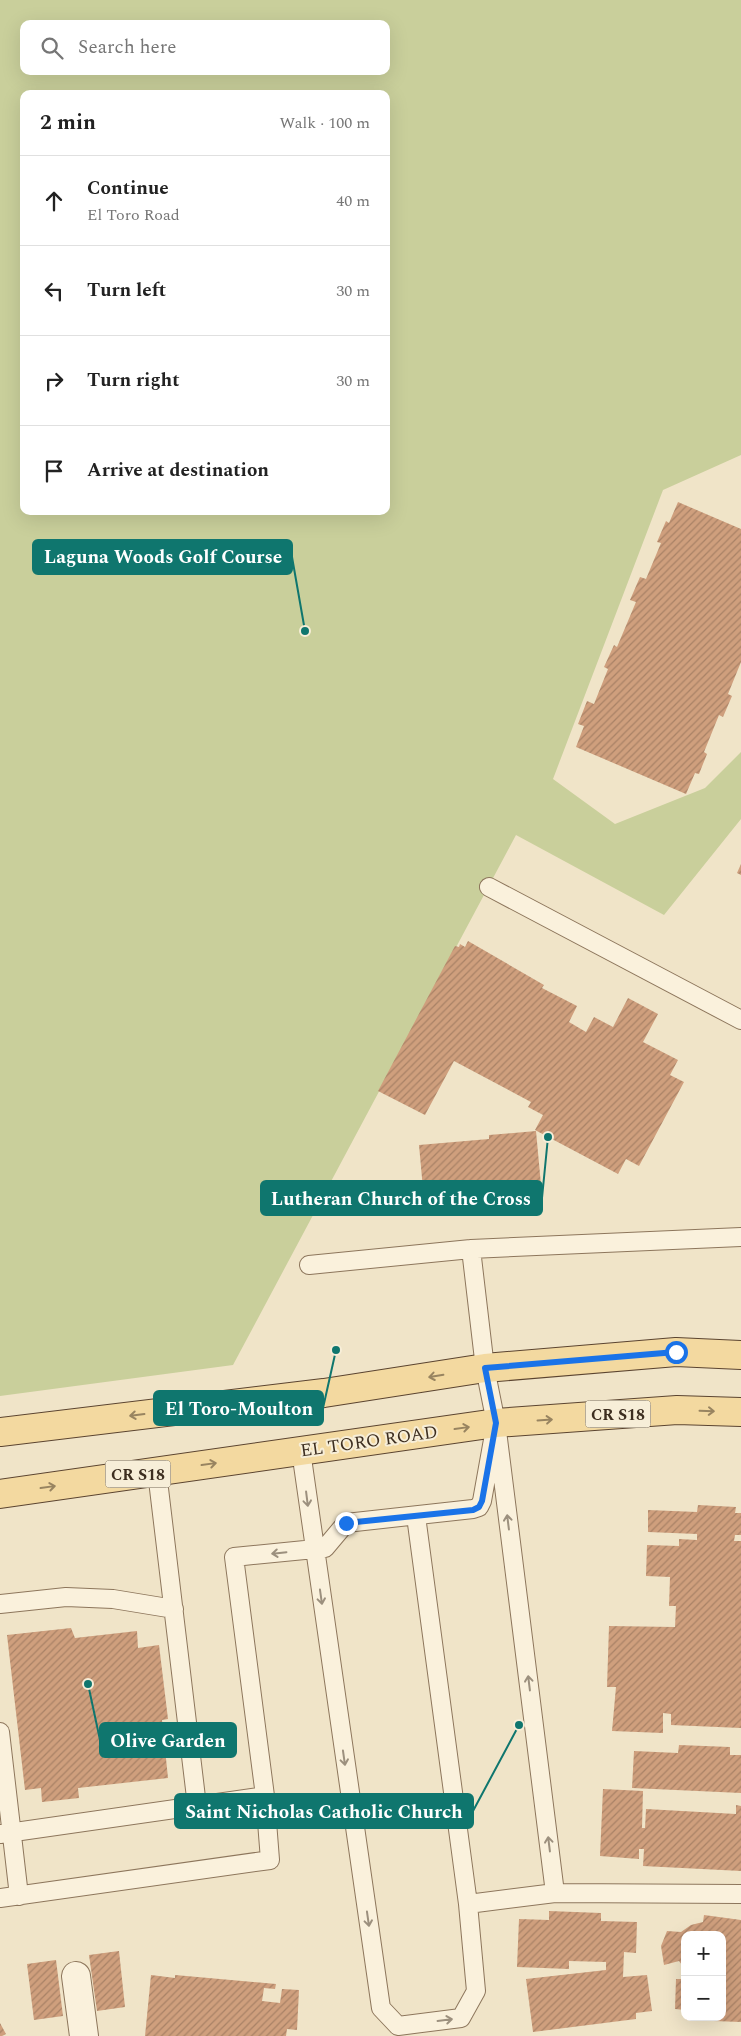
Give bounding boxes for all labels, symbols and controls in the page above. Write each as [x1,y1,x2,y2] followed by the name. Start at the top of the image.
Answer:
[20,20,390,75] search box
[78,33,177,62] text: Search here
[38,34,66,62] icon: search
[40,107,96,139] text: 2 min
[279,111,370,135] text: Walk · 100 m
[87,174,169,203] text: Continue
[40,187,68,215] icon: ahead
[336,189,370,213] text: 40 m
[87,203,180,227] text: El Toro Road
[87,276,166,305] text: Turn left
[40,277,68,305] icon: left
[336,279,370,303] text: 30 m
[87,366,180,395] text: Turn right
[40,367,68,395] icon: right
[336,369,370,393] text: 30 m
[87,456,269,485] text: Arrive at destination
[40,457,68,485] icon: arrive
[33,540,292,574] callout: Laguna Woods Golf Course
[44,543,282,572] text: Laguna Woods Golf Course
[261,1181,542,1215] callout: Lutheran Church of the Cross
[271,1185,531,1214] text: Lutheran Church of the Cross
[665,1341,688,1364] route start
[429,1371,445,1381] one-way arrow
[154,1391,323,1425] callout: El Toro-Moulton
[165,1395,313,1424] text: El Toro-Moulton
[586,1400,650,1428] road number: CR S18
[698,1406,714,1416] one-way arrow
[129,1410,145,1420] one-way arrow
[536,1415,552,1424] one-way arrow
[299,1418,440,1465] street label: EL TORO ROAD
[454,1423,470,1433] one-way arrow
[201,1459,217,1469] one-way arrow
[106,1460,170,1488] road number: CR S18
[40,1482,56,1492] one-way arrow
[302,1491,312,1507] one-way arrow
[335,1512,358,1535] route end
[503,1514,513,1530] one-way arrow
[271,1548,287,1558] one-way arrow
[316,1589,326,1605] one-way arrow
[524,1675,534,1691] one-way arrow
[100,1723,236,1757] callout: Olive Garden
[110,1727,226,1756] text: Olive Garden
[340,1750,350,1766] one-way arrow
[175,1794,473,1828] callout: Saint Nicholas Catholic Church
[185,1798,463,1827] text: Saint Nicholas Catholic Church
[544,1836,554,1852] one-way arrow
[363,1911,373,1927] one-way arrow
[681,1931,726,2021] map controls
[681,1931,726,1976] button: +
[681,1976,726,2021] button: −
[437,2015,453,2025] one-way arrow

